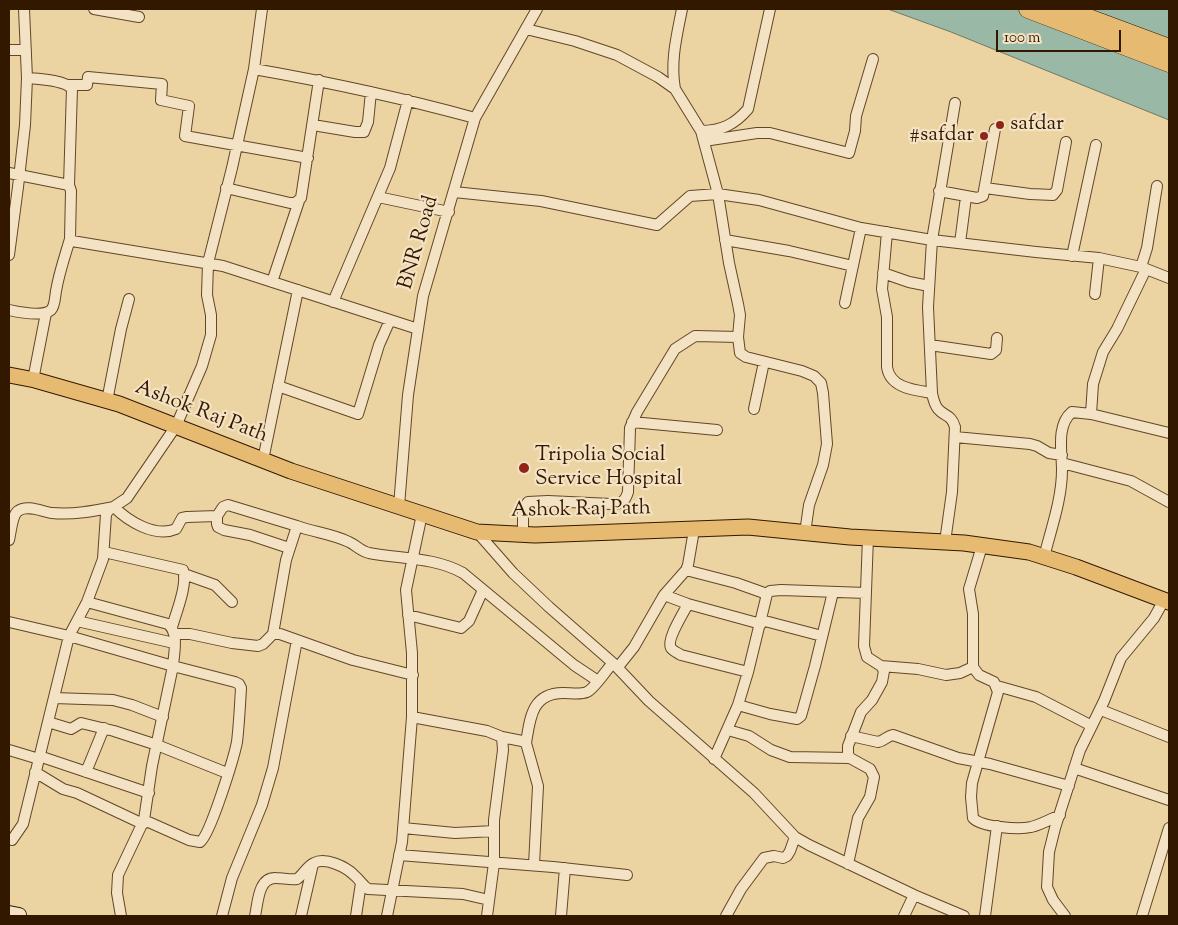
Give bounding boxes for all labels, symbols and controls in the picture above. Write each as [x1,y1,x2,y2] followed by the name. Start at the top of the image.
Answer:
[998,20,1123,52] scale bar
[1004,28,1040,49] text: 100 m
[1010,112,1064,138] place label: safdar
[994,119,1006,131] marker: safdar
[909,123,974,149] place label: #safdar
[978,130,990,142] marker: #safdar
[395,193,445,293] street label: BNR Road
[131,376,271,450] street label: Ashok Raj Path
[535,443,682,493] place label: Tripolia Social Service Hospital
[517,461,531,475] marker: Tripolia Social Service Hospital
[511,497,651,525] street label: Ashok Raj Path

